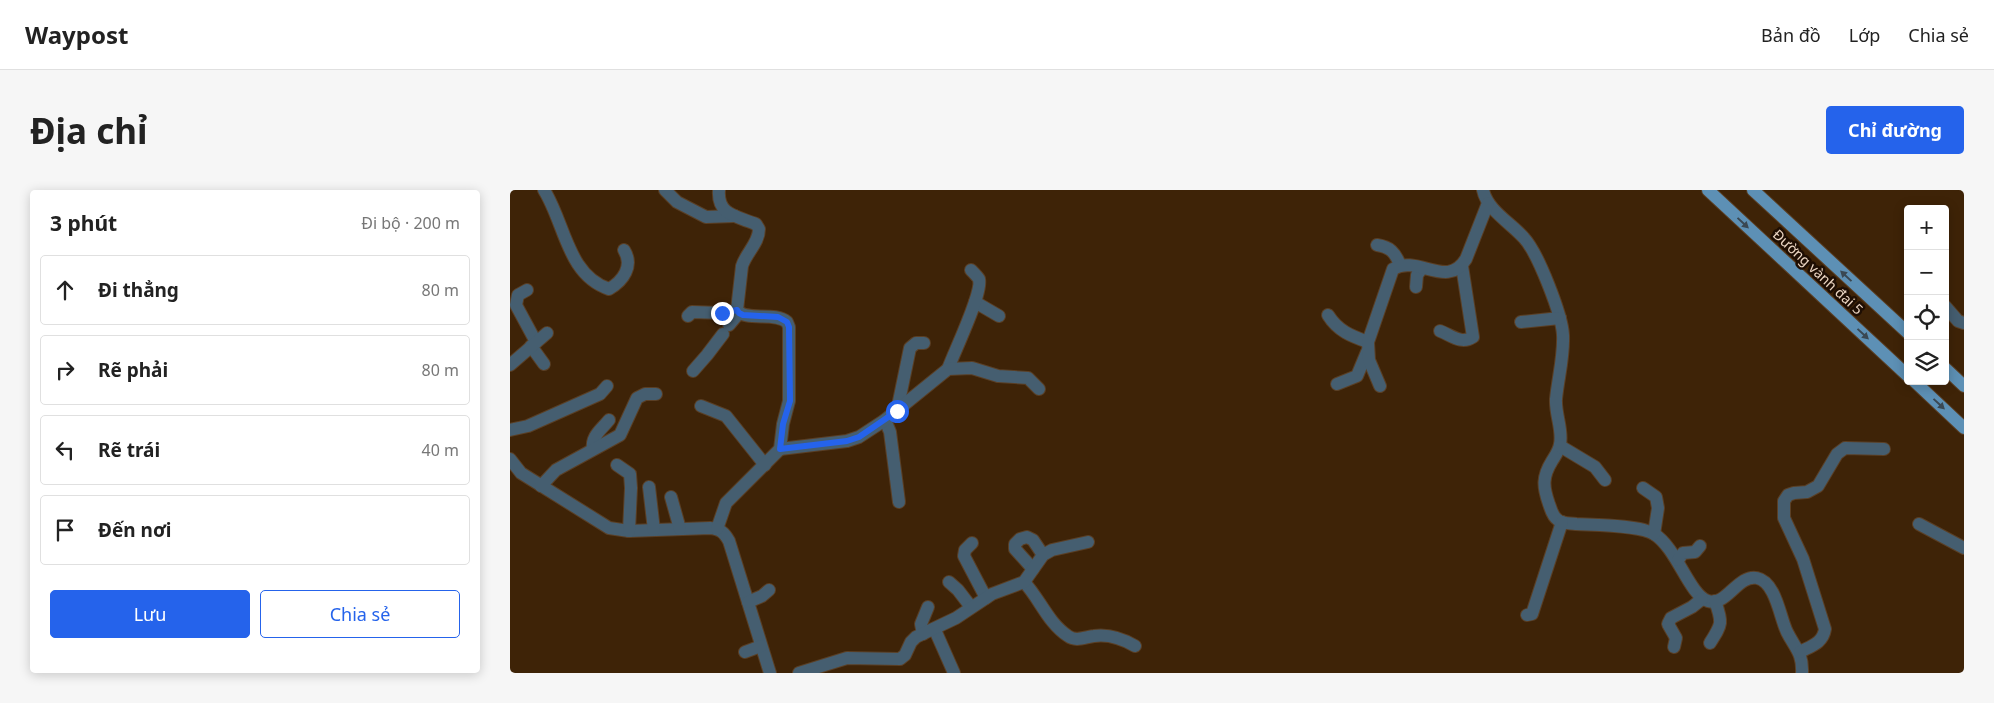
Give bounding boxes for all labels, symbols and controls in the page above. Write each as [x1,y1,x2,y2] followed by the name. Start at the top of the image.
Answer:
[25,18,128,51] text: Waypost
[1761,23,1821,47] text: Bản đồ
[1849,23,1880,47] text: Lớp
[1908,23,1969,47] text: Chia sẻ
[1826,106,1964,154] button: Chỉ đường
[30,107,147,154] text: Địa chỉ
[1904,205,1949,385] map controls
[1904,205,1949,250] button: +
[50,209,117,237] text: 3 phút
[361,212,460,234] text: Đi bộ · 200 m
[1737,217,1749,229] one-way arrow
[1769,225,1868,318] street label: Đường vành đai 5
[1904,250,1949,295] button: −
[1841,270,1853,282] one-way arrow
[51,276,79,304] icon: ahead
[98,277,179,303] text: Đi thẳng
[422,279,459,301] text: 80 m
[1904,295,1949,340] button: locate
[711,302,734,325] route end
[1856,328,1868,340] one-way arrow
[1904,340,1949,385] button: layers
[51,356,79,384] icon: right
[98,357,168,383] text: Rẽ phải
[422,359,459,381] text: 80 m
[1933,399,1945,410] one-way arrow
[886,400,909,423] route start
[51,436,79,464] icon: left
[98,437,160,463] text: Rẽ trái
[422,439,459,461] text: 40 m
[51,516,79,544] icon: arrive
[98,517,172,543] text: Đến nơi
[50,590,250,638] button: Lưu
[260,590,460,638] button: Chia sẻ

